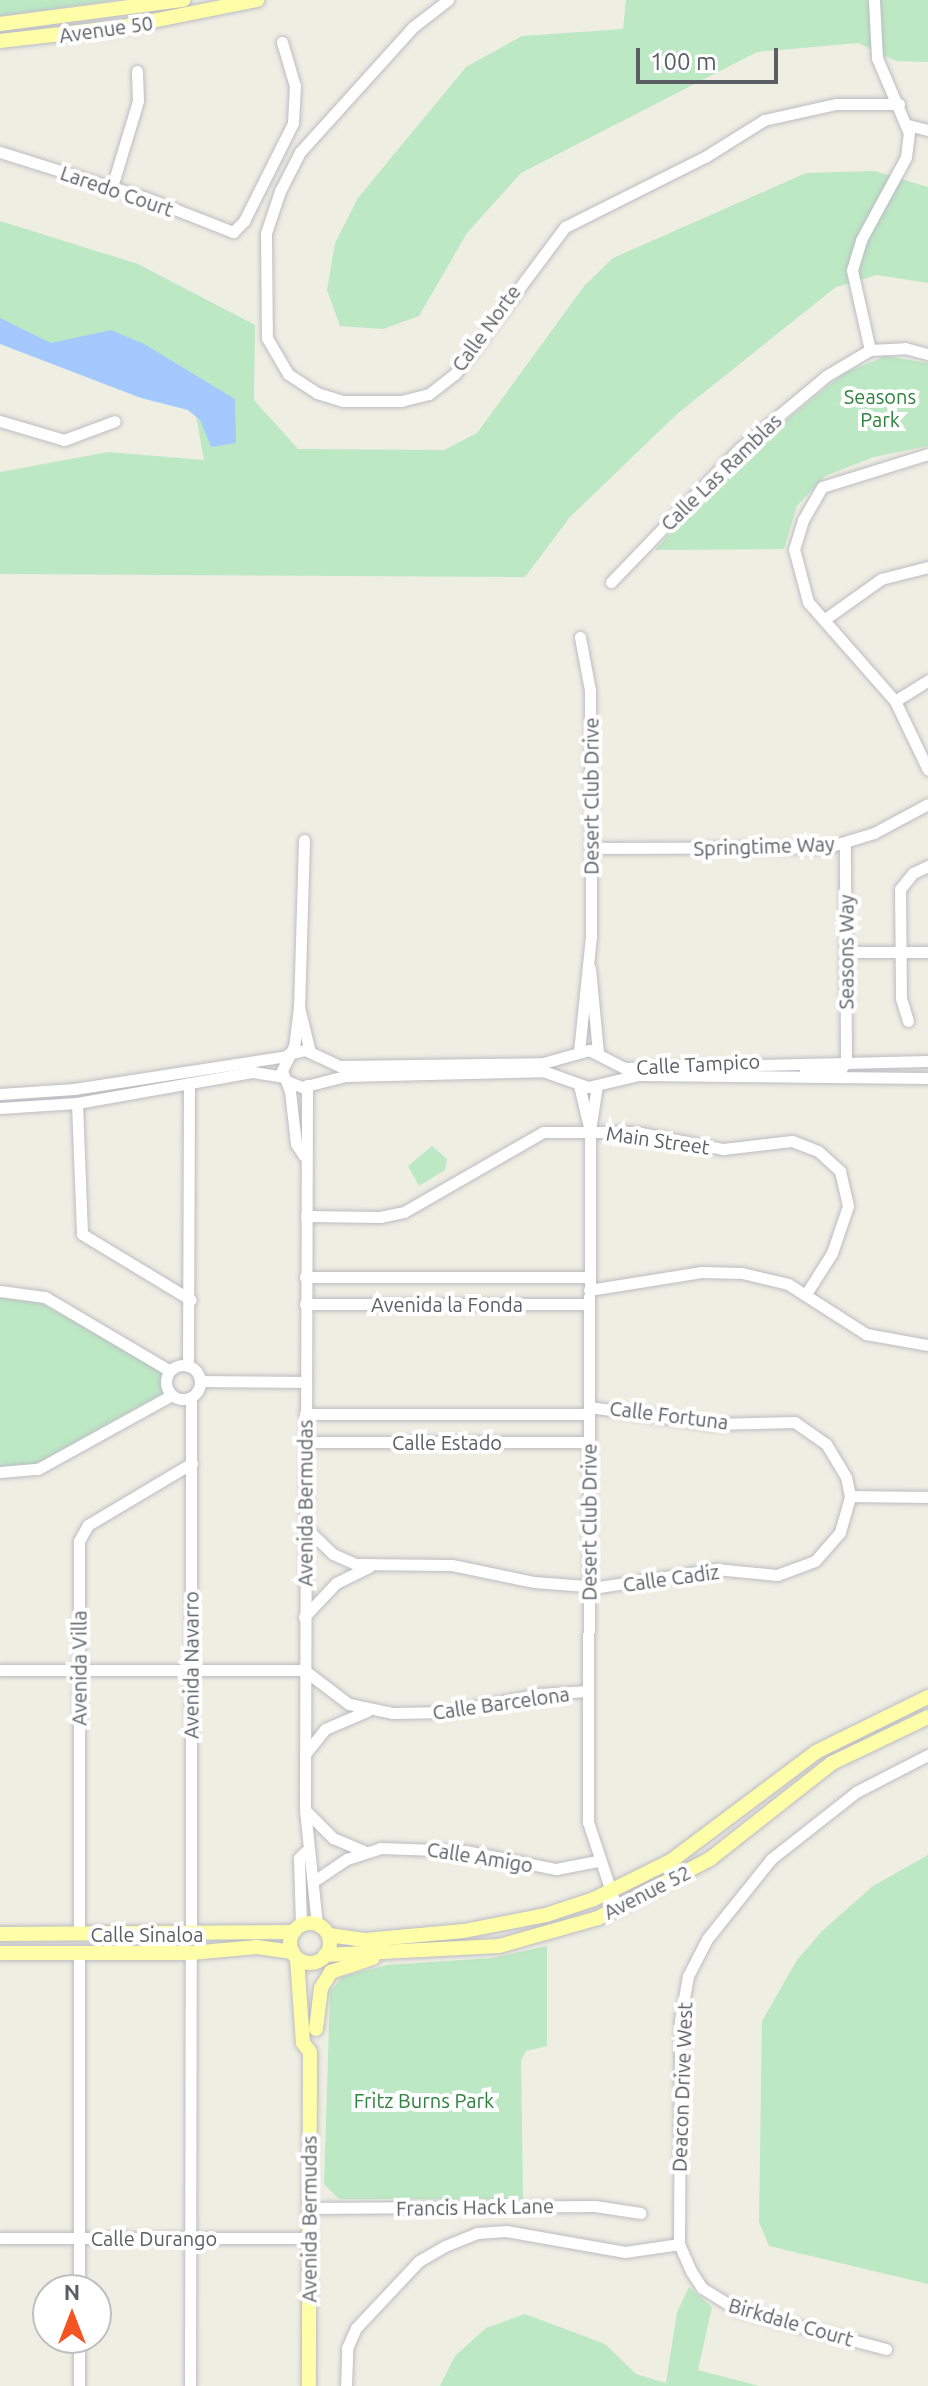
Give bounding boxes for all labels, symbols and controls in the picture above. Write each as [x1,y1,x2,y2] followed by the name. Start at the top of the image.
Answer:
[58,11,154,47] street label: Avenue 50
[640,32,782,82] scale bar
[650,48,717,75] text: 100 m
[57,160,177,222] street label: Laredo Court
[447,280,525,376] street label: Calle Norte
[844,384,916,431] park label: Seasons Park
[656,408,786,536] street label: Calle Las Ramblas
[579,717,603,875] street label: Desert Club Drive
[693,832,835,860] street label: Springtime Way
[834,895,858,1009] street label: Seasons Way
[635,1049,761,1079] street label: Calle Tampico
[605,1121,711,1159] street label: Main Street
[371,1292,523,1316] street label: Avenida la Fonda
[608,1396,730,1434] street label: Calle Fortuna
[293,1420,317,1586] street label: Avenida Bermudas
[392,1430,502,1454] street label: Calle Estado
[577,1443,601,1601] street label: Desert Club Drive
[621,1559,721,1597] street label: Calle Cadiz
[179,1591,203,1739] street label: Avenida Navarro
[67,1610,91,1726] street label: Avenida Villa
[431,1682,571,1724] street label: Calle Barcelona
[425,1837,535,1877] street label: Calle Amigo
[599,1860,695,1924] street label: Avenue 52
[91,1922,203,1946] street label: Calle Sinaloa
[667,2002,697,2172] street label: Deacon Drive West
[354,2088,494,2112] park label: Fritz Burns Park
[297,2136,321,2302] street label: Avenida Bermudas
[396,2194,554,2220] street label: Francis Hack Lane
[91,2226,217,2250] street label: Calle Durango
[32,2274,112,2354] north arrow
[64,2279,80,2304] text: N
[726,2293,856,2351] street label: Birkdale Court

